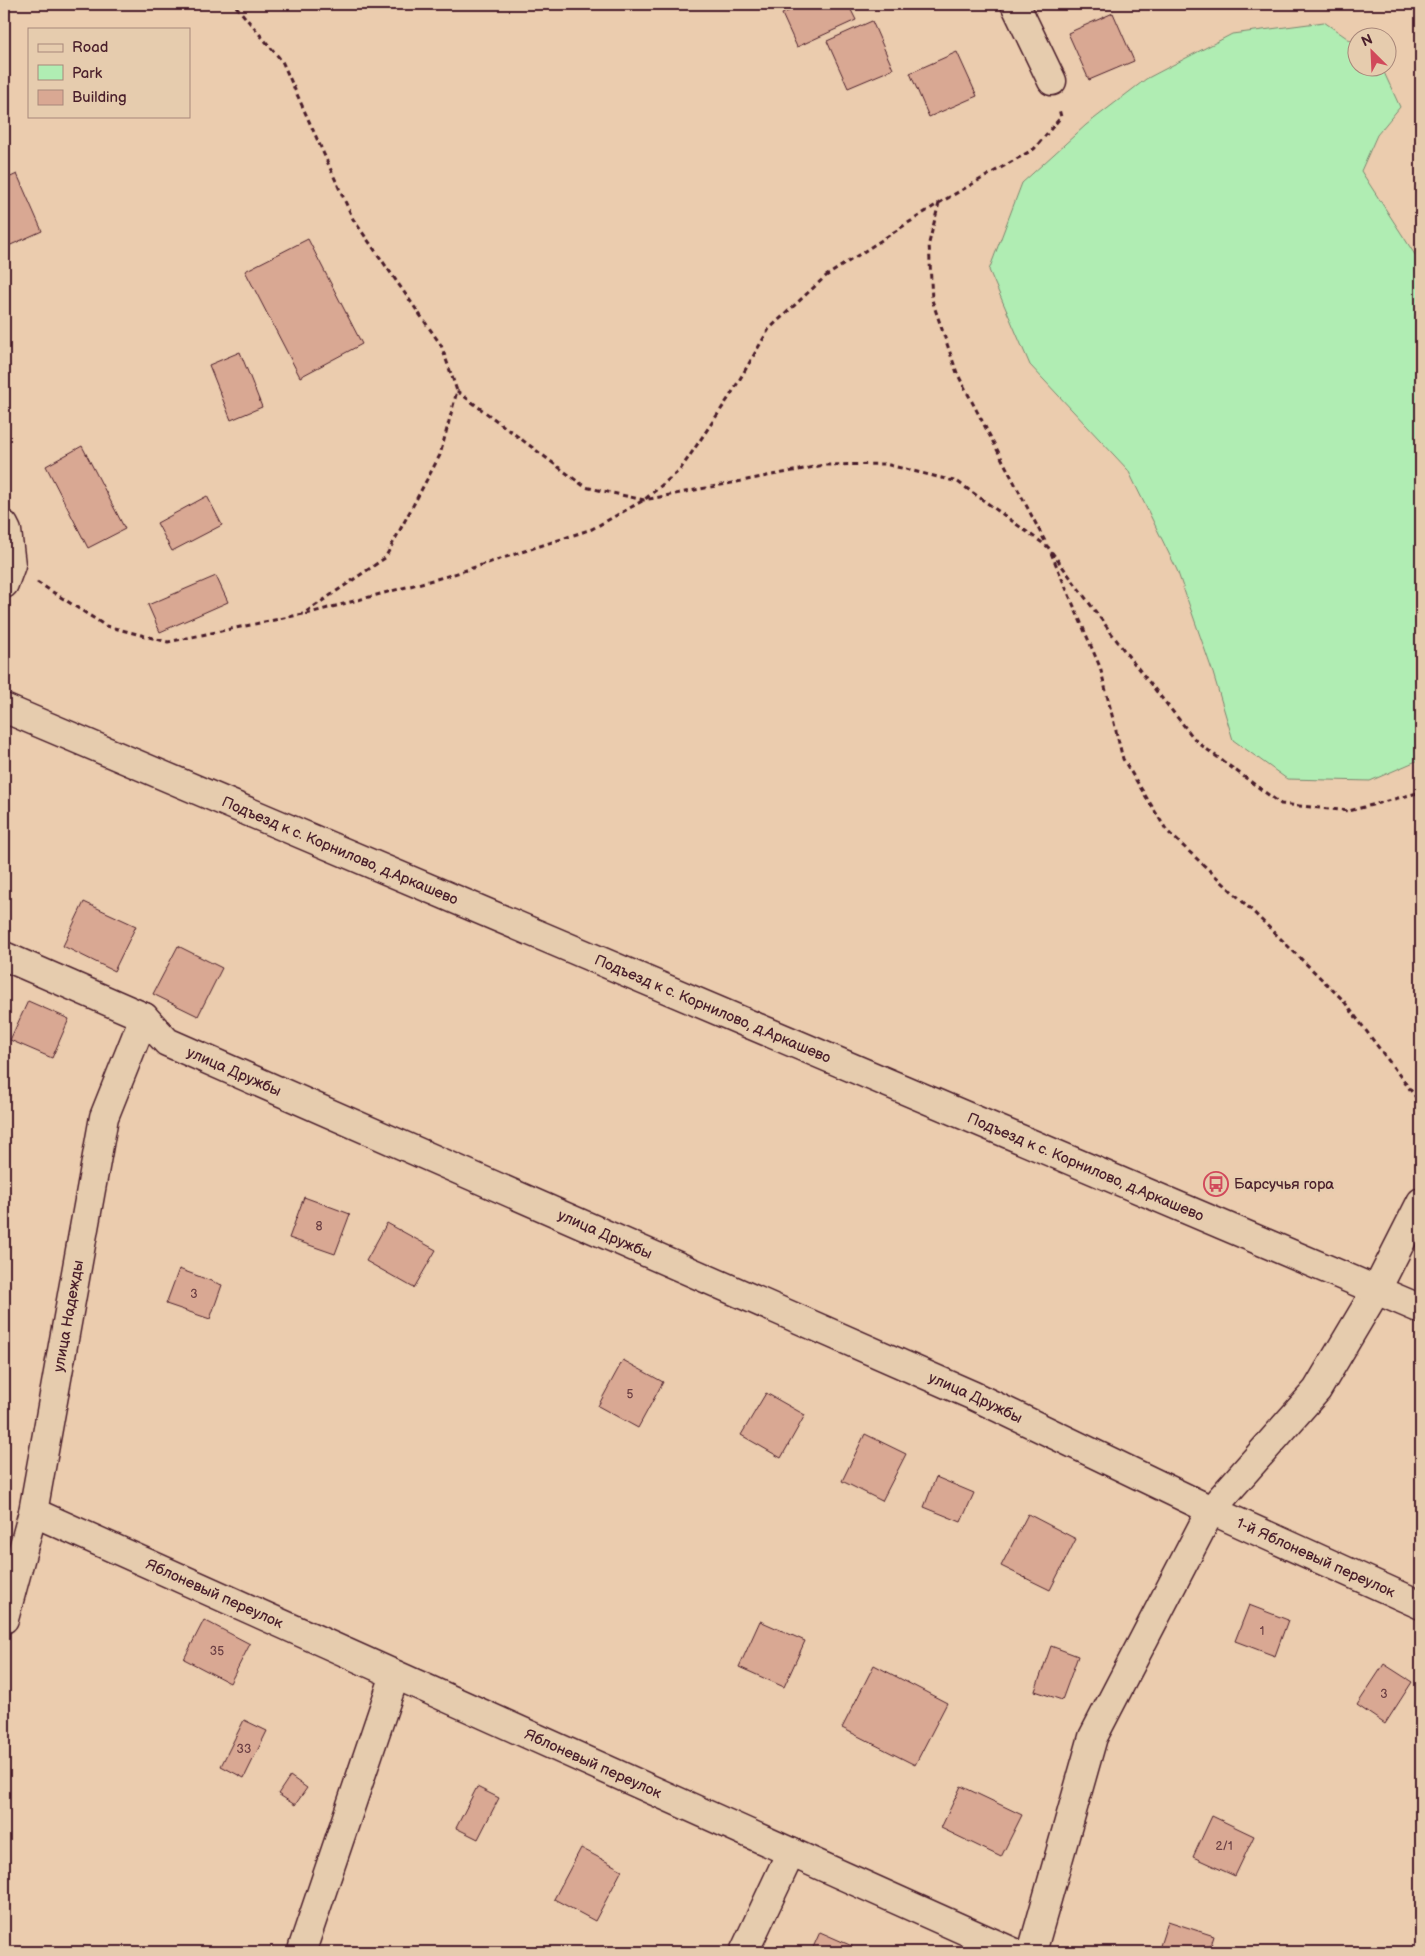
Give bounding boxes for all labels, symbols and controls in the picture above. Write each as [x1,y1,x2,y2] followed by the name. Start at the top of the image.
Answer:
[28,28,190,118] legend
[1348,28,1398,78] north arrow
[1359,31,1375,50] text: N
[72,38,108,57] text: Road
[72,64,103,83] text: Park
[72,88,127,107] text: Building
[219,792,461,909] street label: Подъезд к с. Корнилово, д.Аркашево
[592,950,834,1067] street label: Подъезд к с. Корнилово, д.Аркашево
[184,1042,284,1100] street label: улица Дружбы
[965,1108,1207,1225] street label: Подъезд к с. Корнилово, д.Аркашево
[1203,1171,1229,1197] bus stop icon: Барсучья гора
[1234,1175,1334,1194] place label: Барсучья гора
[555,1205,655,1263] street label: улица Дружбы
[316,1219,323,1234] house number: 8
[49,1258,88,1374] street label: улица Надежды
[190,1287,198,1302] house number: 3
[926,1368,1026,1427] street label: улица Дружбы
[627,1387,634,1402] house number: 5
[1233,1513,1398,1602] street label: 1-й Яблоневый переулок
[143,1554,286,1633] street label: Яблоневый переулок
[1260,1624,1264,1639] house number: 1
[210,1644,224,1659] house number: 35
[1380,1687,1388,1702] house number: 3
[522,1724,665,1803] street label: Яблоневый переулок
[237,1742,251,1757] house number: 33
[1215,1839,1233,1854] house number: 2/1

